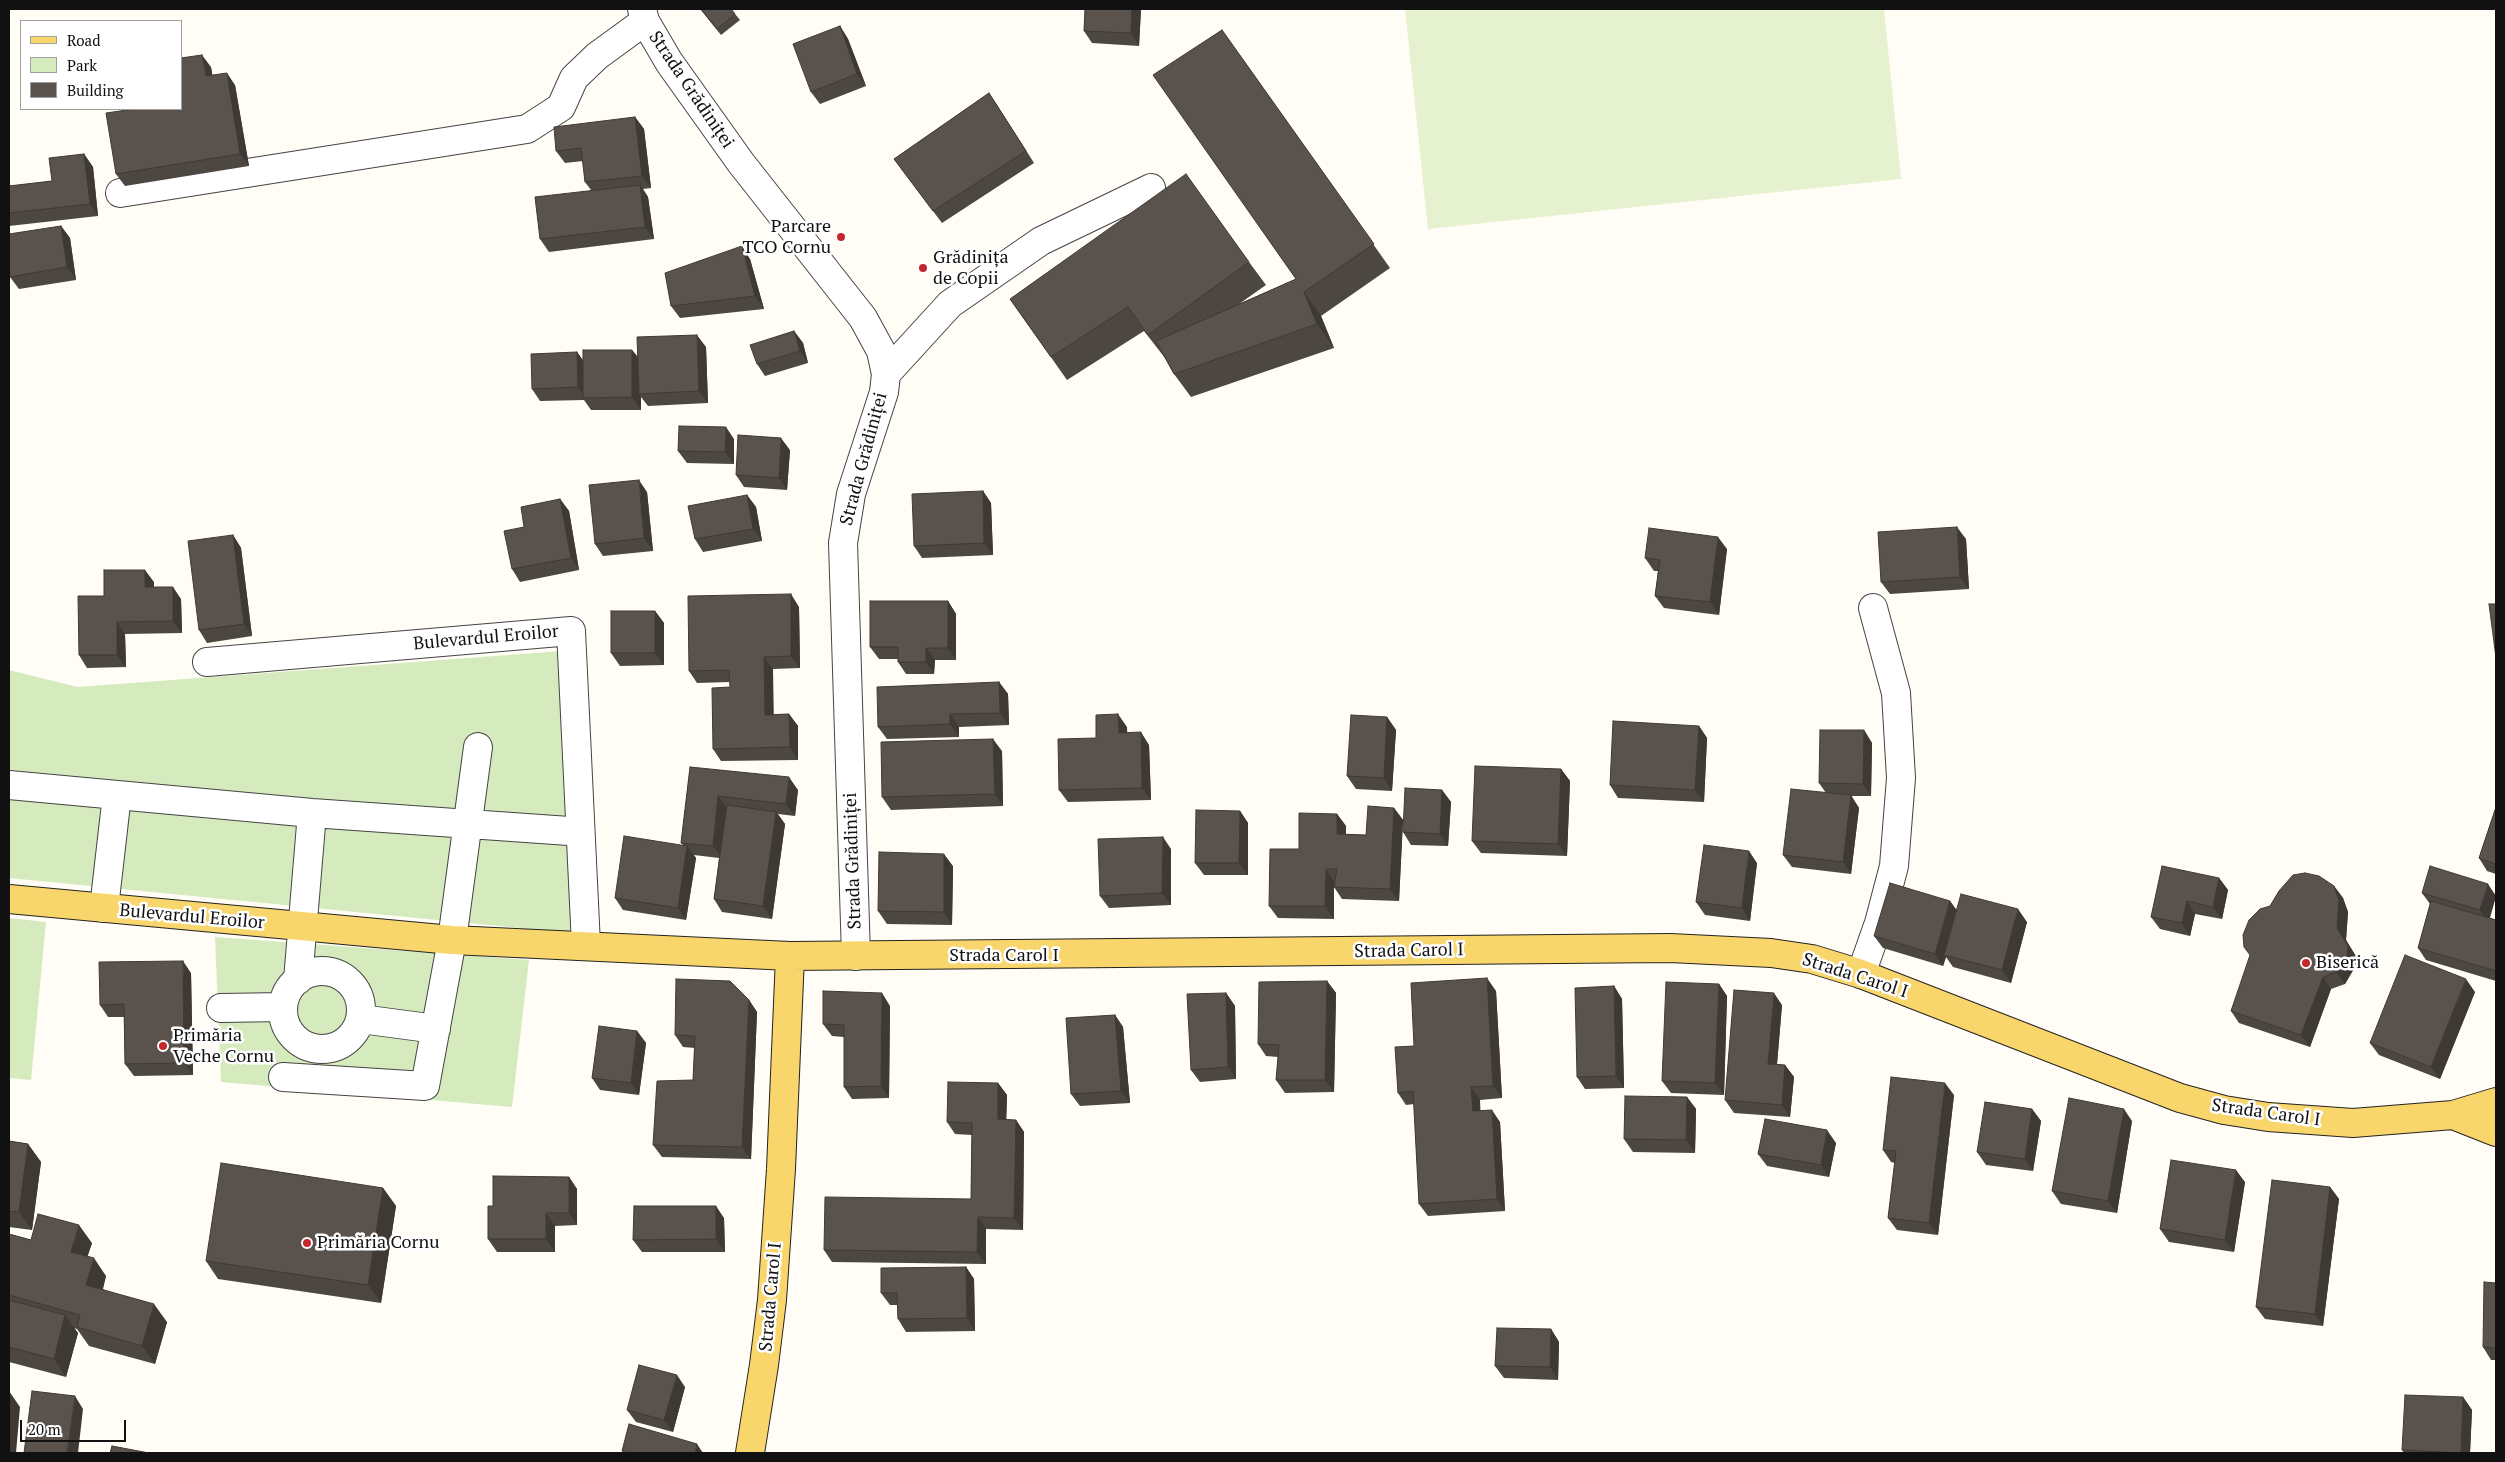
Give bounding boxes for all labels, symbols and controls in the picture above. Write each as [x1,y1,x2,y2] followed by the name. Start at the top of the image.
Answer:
[20,20,182,110] legend
[644,27,738,153] street label: Strada Grădiniței
[67,30,100,50] text: Road
[67,55,97,75] text: Park
[67,80,124,100] text: Building
[742,216,831,258] place label: Parcare TCO Cornu
[835,231,847,243] marker: Parcare TCO Cornu
[933,247,1009,290] place label: Grădinița de Copii
[917,262,929,274] marker: Grădinița de Copii
[836,390,892,528] street label: Strada Grădiniței
[412,621,560,655] street label: Bulevardul Eroilor
[840,792,866,930] street label: Strada Grădiniței
[118,900,266,934] street label: Bulevardul Eroilor
[1354,939,1464,963] street label: Strada Carol I
[949,945,1059,967] street label: Strada Carol I
[1800,949,1910,1003] street label: Strada Carol I
[2316,952,2379,974] place label: Biserică
[2300,957,2312,969] marker: Biserică
[173,1025,274,1068] place label: Primăria Veche Cornu
[157,1040,169,1052] marker: Primăria Veche Cornu
[2210,1095,2322,1131] street label: Strada Carol I
[317,1232,440,1254] place label: Primăria Cornu
[301,1237,313,1249] marker: Primăria Cornu
[755,1242,787,1352] street label: Strada Carol I
[22,1410,129,1442] scale bar
[28,1419,61,1439] text: 20 m

